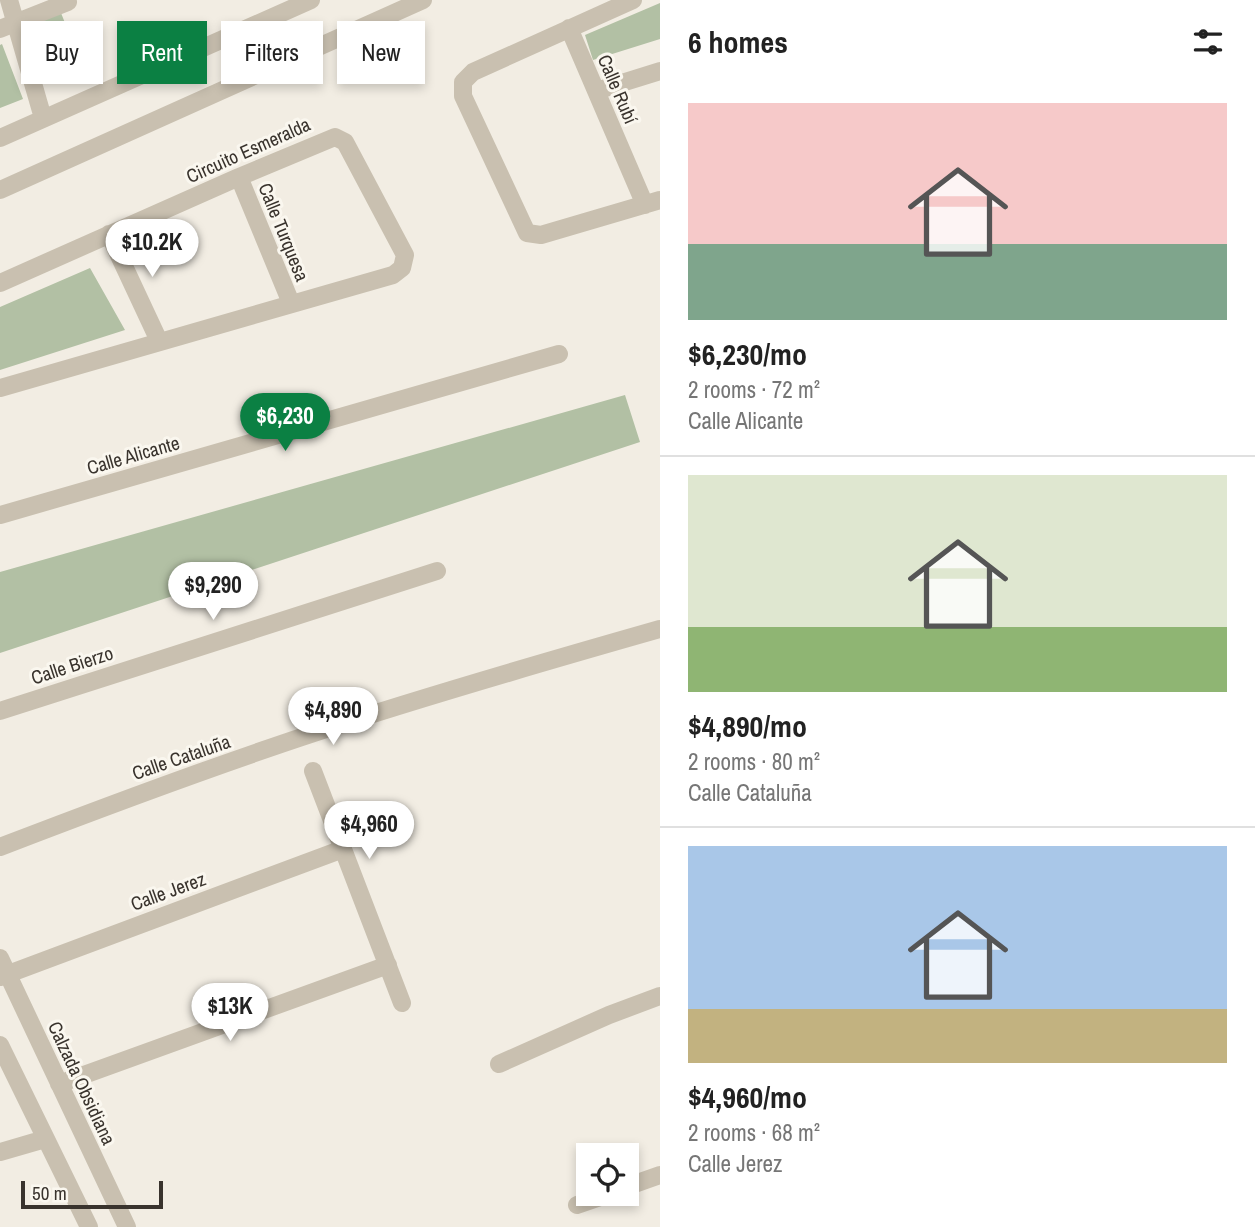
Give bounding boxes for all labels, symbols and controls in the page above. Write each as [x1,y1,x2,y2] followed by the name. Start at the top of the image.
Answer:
[21,21,103,84] chip: Buy
[117,21,207,84] chip: Rent
[221,21,323,84] chip: Filters
[337,21,425,84] chip: New
[688,22,788,62] text: 6 homes
[1189,23,1227,61] icon: filters
[592,50,644,128] street label: Calle Rubí
[182,111,315,189] street label: Circuito Esmeralda
[895,149,1021,275] icon: home
[252,179,316,285] street label: Calle Turquesa
[95,219,209,279] pin: $10.2K
[122,226,182,257] text: $10.2K
[688,334,807,374] text: $6,230/mo
[688,374,820,405] text: 2 rooms · 72 m²
[228,393,342,453] pin: $6,230
[256,400,314,431] text: $6,230
[688,405,803,436] text: Calle Alicante
[84,429,182,481] street label: Calle Alicante
[895,521,1021,647] icon: home
[156,562,270,622] pin: $9,290
[184,569,242,600] text: $9,290
[28,640,116,690] street label: Calle Bierzo
[276,688,390,747] pin: $4,890
[304,694,362,725] text: $4,890
[688,706,807,746] text: $4,890/mo
[128,728,234,786] street label: Calle Cataluña
[688,746,820,777] text: 2 rooms · 80 m²
[688,777,812,808] text: Calle Cataluña
[312,802,426,861] pin: $4,960
[340,808,398,839] text: $4,960
[127,865,209,917] street label: Calle Jerez
[895,892,1021,1018] icon: home
[189,984,271,1043] pin: $13K
[207,990,253,1021] text: $13K
[42,1017,122,1149] street label: Calzada Obsidiana
[688,1077,807,1117] text: $4,960/mo
[688,1117,820,1148] text: 2 rooms · 68 m²
[576,1143,639,1206] map controls
[576,1143,639,1206] button: locate
[688,1148,782,1179] text: Calle Jerez
[21,1178,163,1210] scale bar
[32,1180,67,1206] text: 50 m

